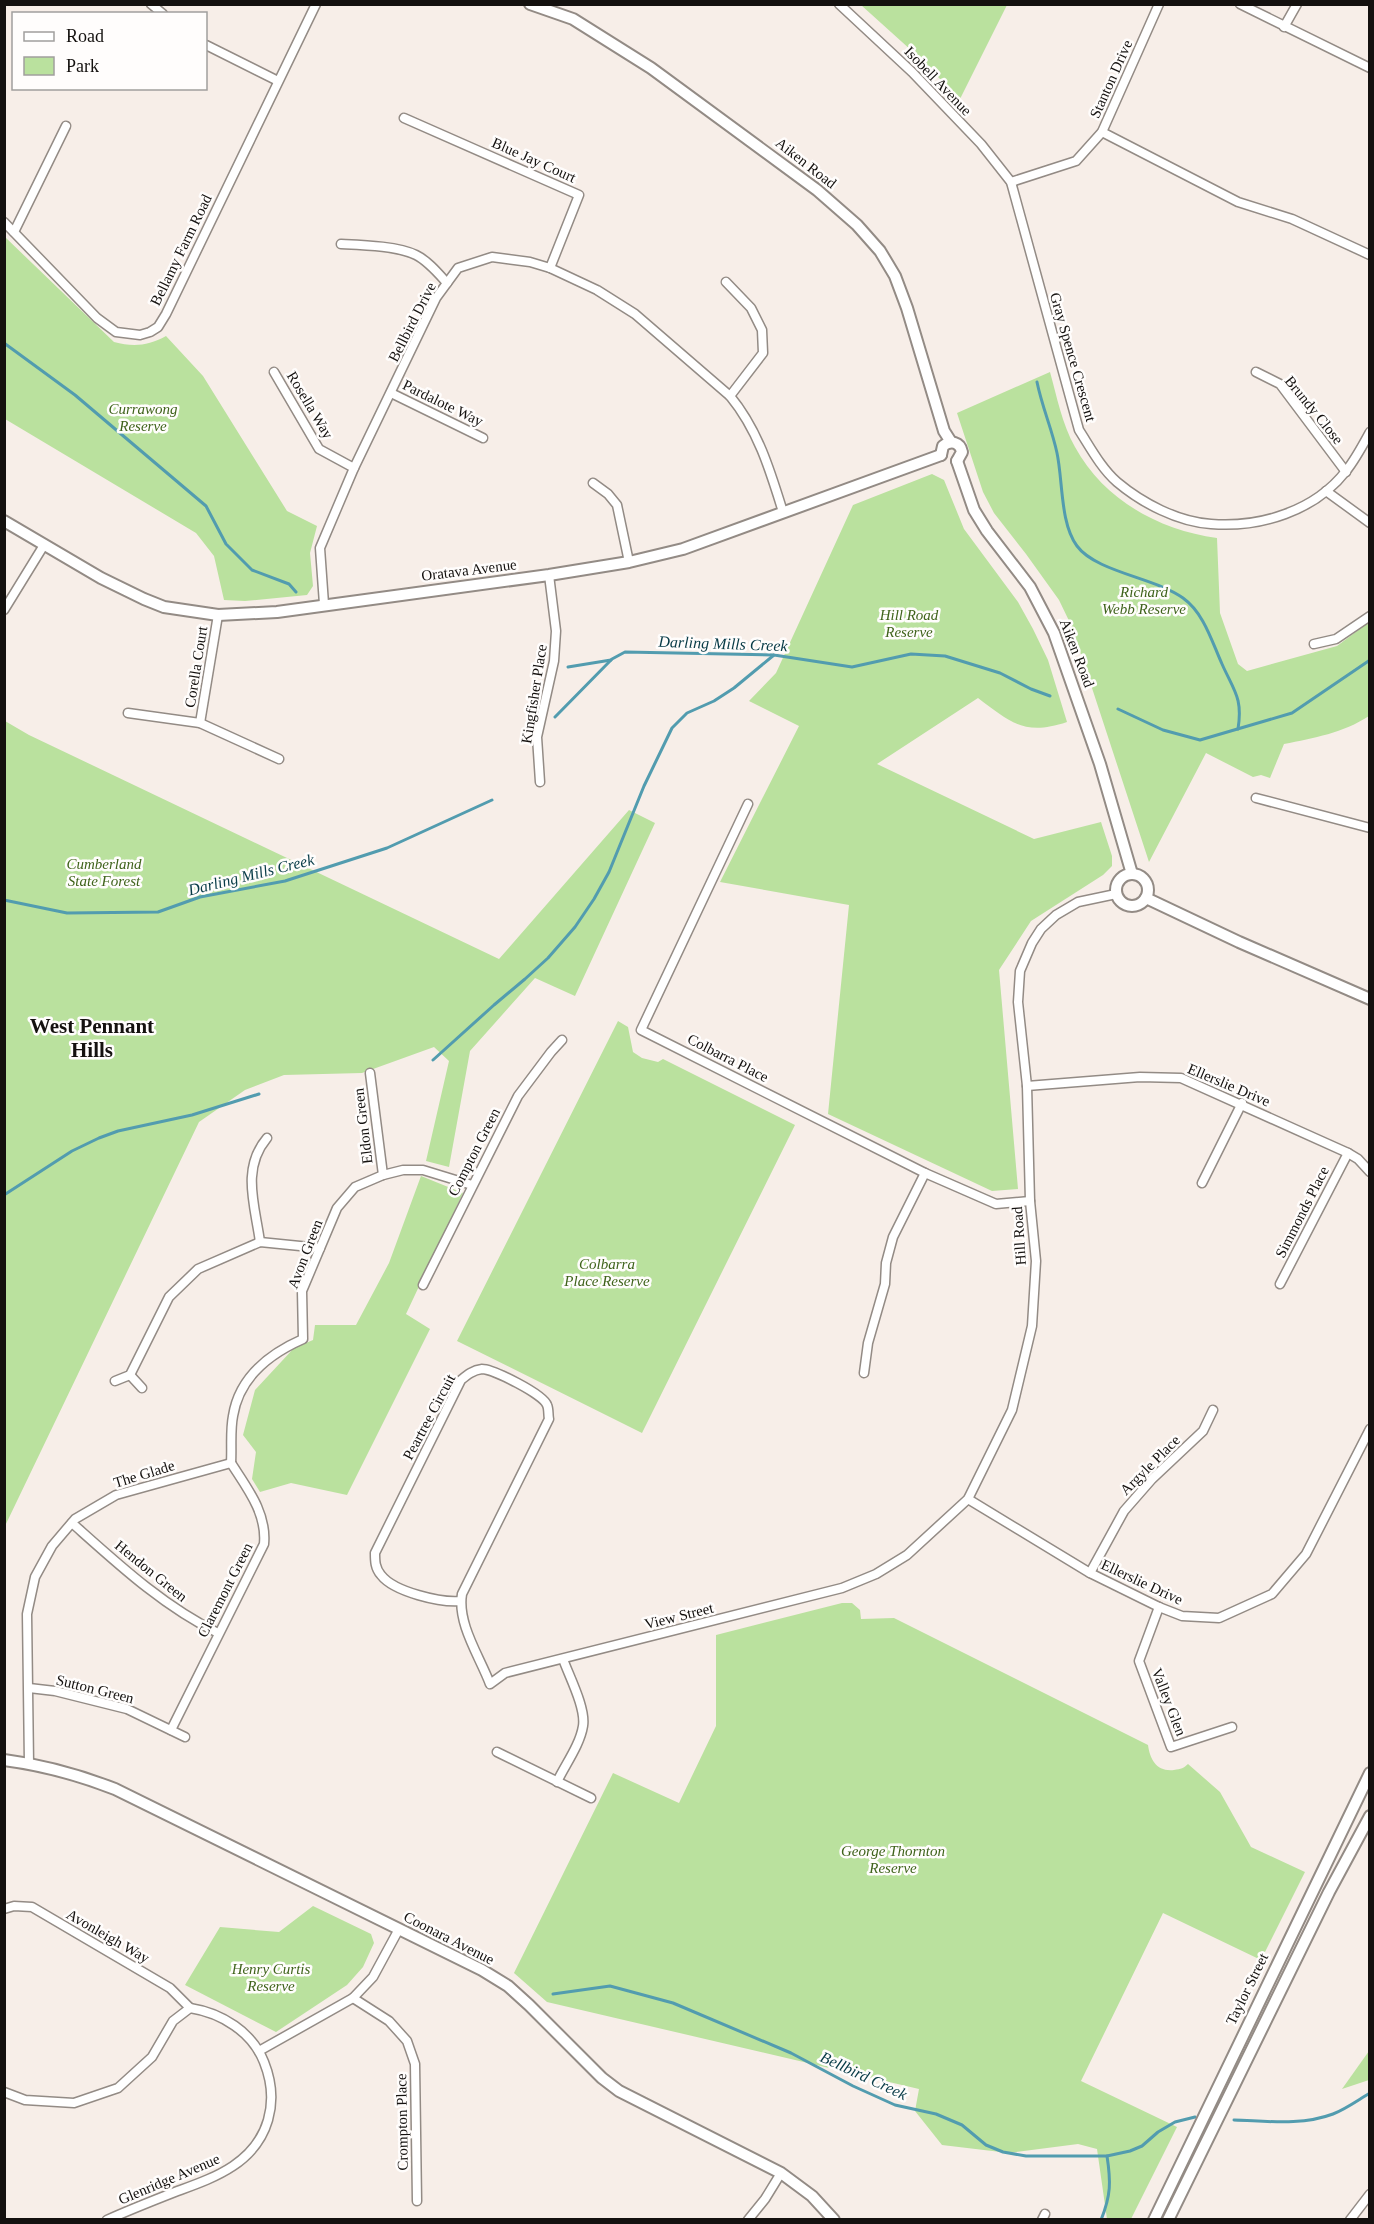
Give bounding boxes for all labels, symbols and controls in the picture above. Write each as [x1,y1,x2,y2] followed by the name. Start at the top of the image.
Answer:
[12,12,207,90] legend
[66,26,104,46] text: Road
[1087,37,1135,121] street label: Stanton Drive
[901,43,975,119] street label: Isobell Avenue
[66,56,99,76] text: Park
[490,134,579,186] street label: Blue Jay Court
[773,135,840,192] street label: Aiken Road
[147,191,215,308] street label: Bellamy Farm Road
[385,279,439,364] street label: Bellbird Drive
[1047,291,1099,424] street label: Gray Spence Crescent
[284,368,337,442] street label: Rosella Way
[1282,373,1347,448] street label: Brundy Close
[400,377,486,430] street label: Pardalote Way
[108,401,178,434] park label: Currawong Reserve
[420,556,518,584] street label: Oratava Avenue
[1102,584,1186,617] park label: Richard Webb Reserve
[879,607,939,640] park label: Hill Road Reserve
[1057,616,1098,690] street label: Aiken Road
[182,624,210,709] street label: Corella Court
[657,633,789,655] water label: Darling Mills Creek
[518,643,550,745] street label: Kingfisher Place
[185,850,317,900] water label: Darling Mills Creek
[67,856,142,889] park label: Cumberland State Forest
[30,1014,154,1062] district label: West Pennant Hills
[685,1031,771,1085] street label: Colbarra Place
[1185,1060,1273,1110] street label: Ellerslie Drive
[350,1087,376,1165] street label: Eldon Green
[445,1105,503,1199] street label: Compton Green
[1272,1163,1332,1260] street label: Simmonds Place
[1009,1206,1029,1266] street label: Hill Road
[285,1217,326,1291] street label: Avon Green
[563,1256,650,1289] park label: Colbarra Place Reserve
[400,1371,459,1462] street label: Peartree Circuit
[1117,1432,1183,1498] street label: Argyle Place
[112,1457,177,1491] street label: The Glade
[112,1537,191,1605] street label: Hendon Green
[194,1540,256,1640] street label: Claremont Green
[1099,1556,1186,1608] street label: Ellerslie Drive
[643,1600,716,1632] street label: View Street
[1149,1666,1189,1739] street label: Valley Glen
[54,1672,136,1707] street label: Sutton Green
[841,1843,945,1876] park label: George Thornton Reserve
[64,1906,153,1966] street label: Avonleigh Way
[401,1908,497,1968] street label: Coonara Avenue
[1223,1950,1272,2027] street label: Taylor Street
[231,1961,311,1994] park label: Henry Curtis Reserve
[818,2048,911,2103] water label: Bellbird Creek
[393,2073,411,2171] street label: Crompton Place
[116,2150,222,2208] street label: Glenridge Avenue

